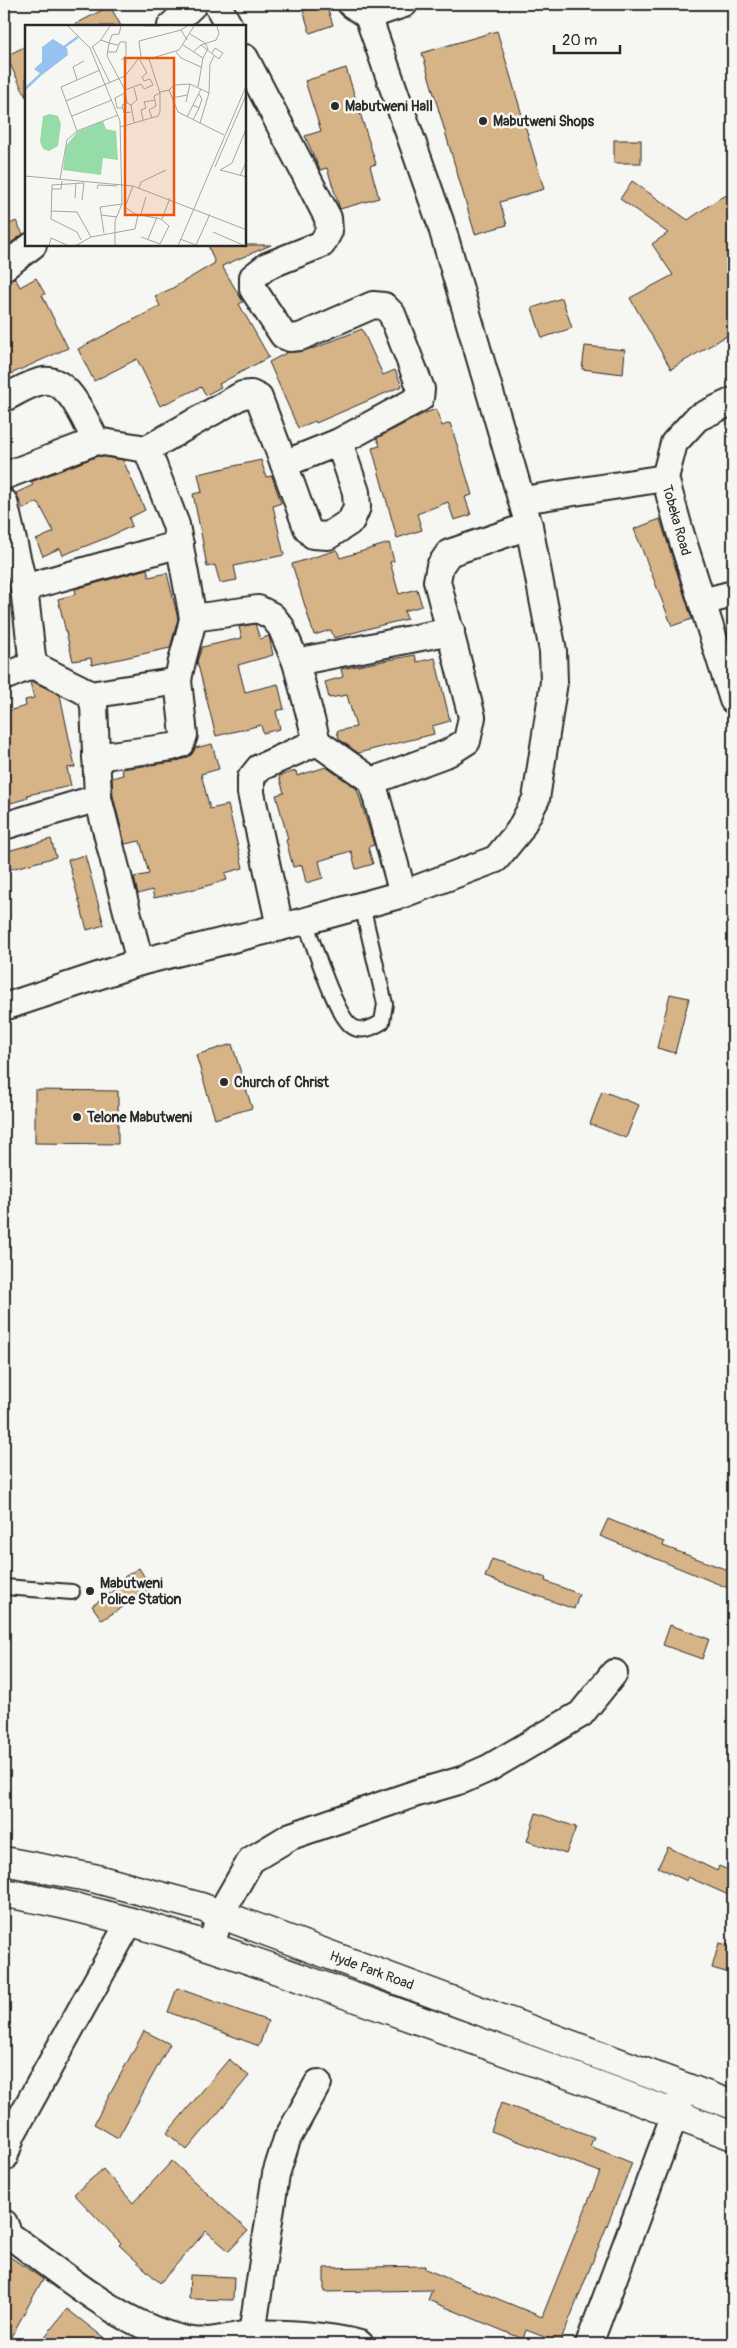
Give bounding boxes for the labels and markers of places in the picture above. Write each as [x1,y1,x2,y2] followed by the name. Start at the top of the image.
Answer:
[345,98,433,115] place label: Mabutweni Hall
[329,100,341,112] marker: Mabutweni Hall
[493,113,595,130] place label: Mabutweni Shops
[477,115,489,127] marker: Mabutweni Shops
[234,1074,329,1091] place label: Church of Christ
[218,1076,230,1088] marker: Church of Christ
[86,1109,193,1126] place label: Telone Mabutweni
[71,1111,83,1123] marker: Telone Mabutweni
[100,1575,182,1608] place label: Mabutweni Police Station
[84,1585,96,1597] marker: Mabutweni Police Station

